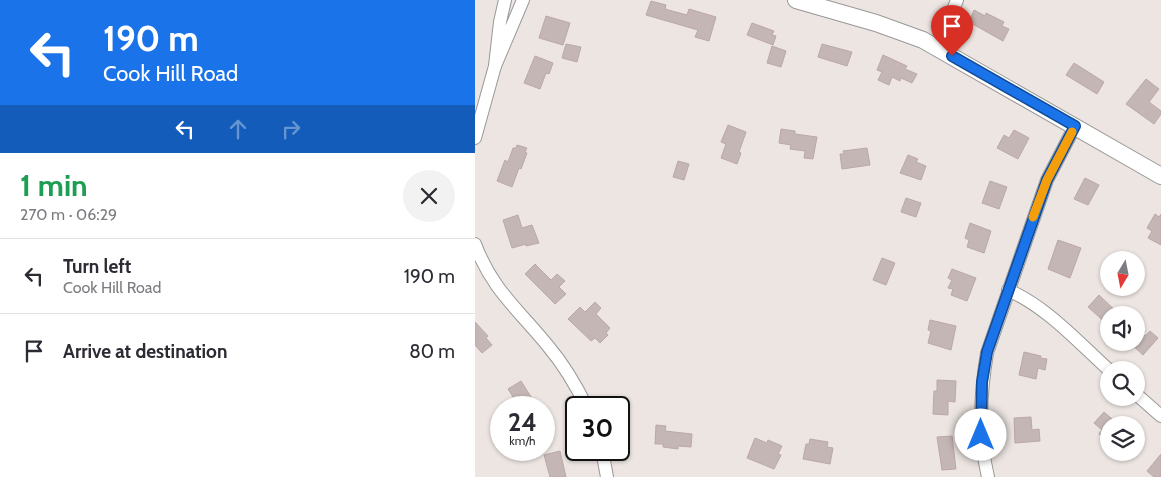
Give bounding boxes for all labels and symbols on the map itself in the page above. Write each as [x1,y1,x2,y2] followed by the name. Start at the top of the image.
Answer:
[931,5,973,56] pin
[1100,251,1145,296] north arrow
[565,396,630,461] speed limit sign: 30
[954,408,1006,460] position arrow

